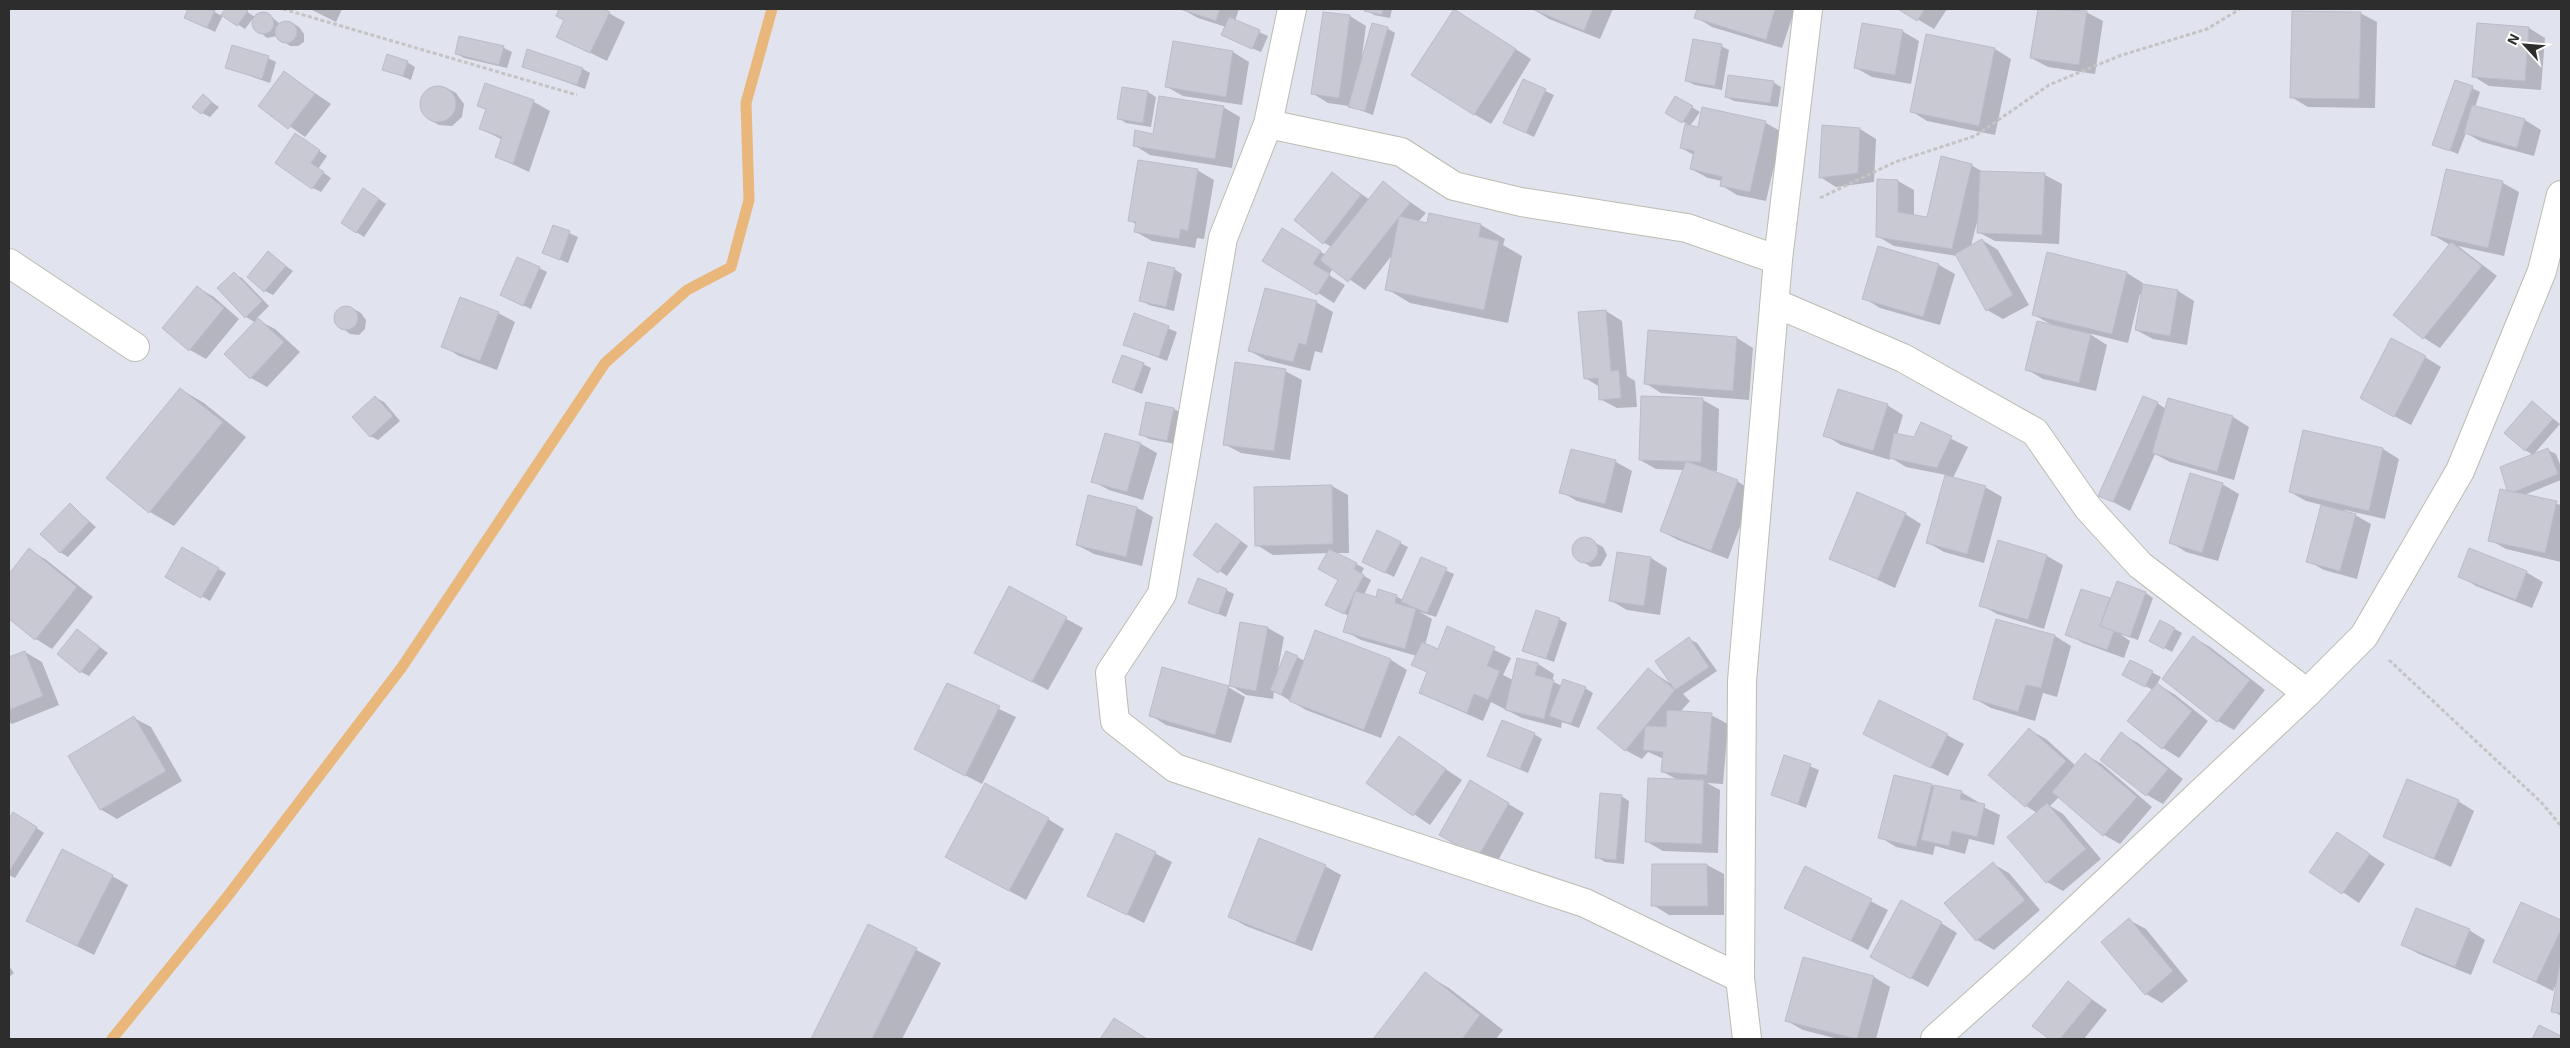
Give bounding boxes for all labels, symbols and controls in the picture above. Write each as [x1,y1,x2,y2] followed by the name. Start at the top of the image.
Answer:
[2500,20,2550,70] north arrow
[2503,31,2523,47] text: N

